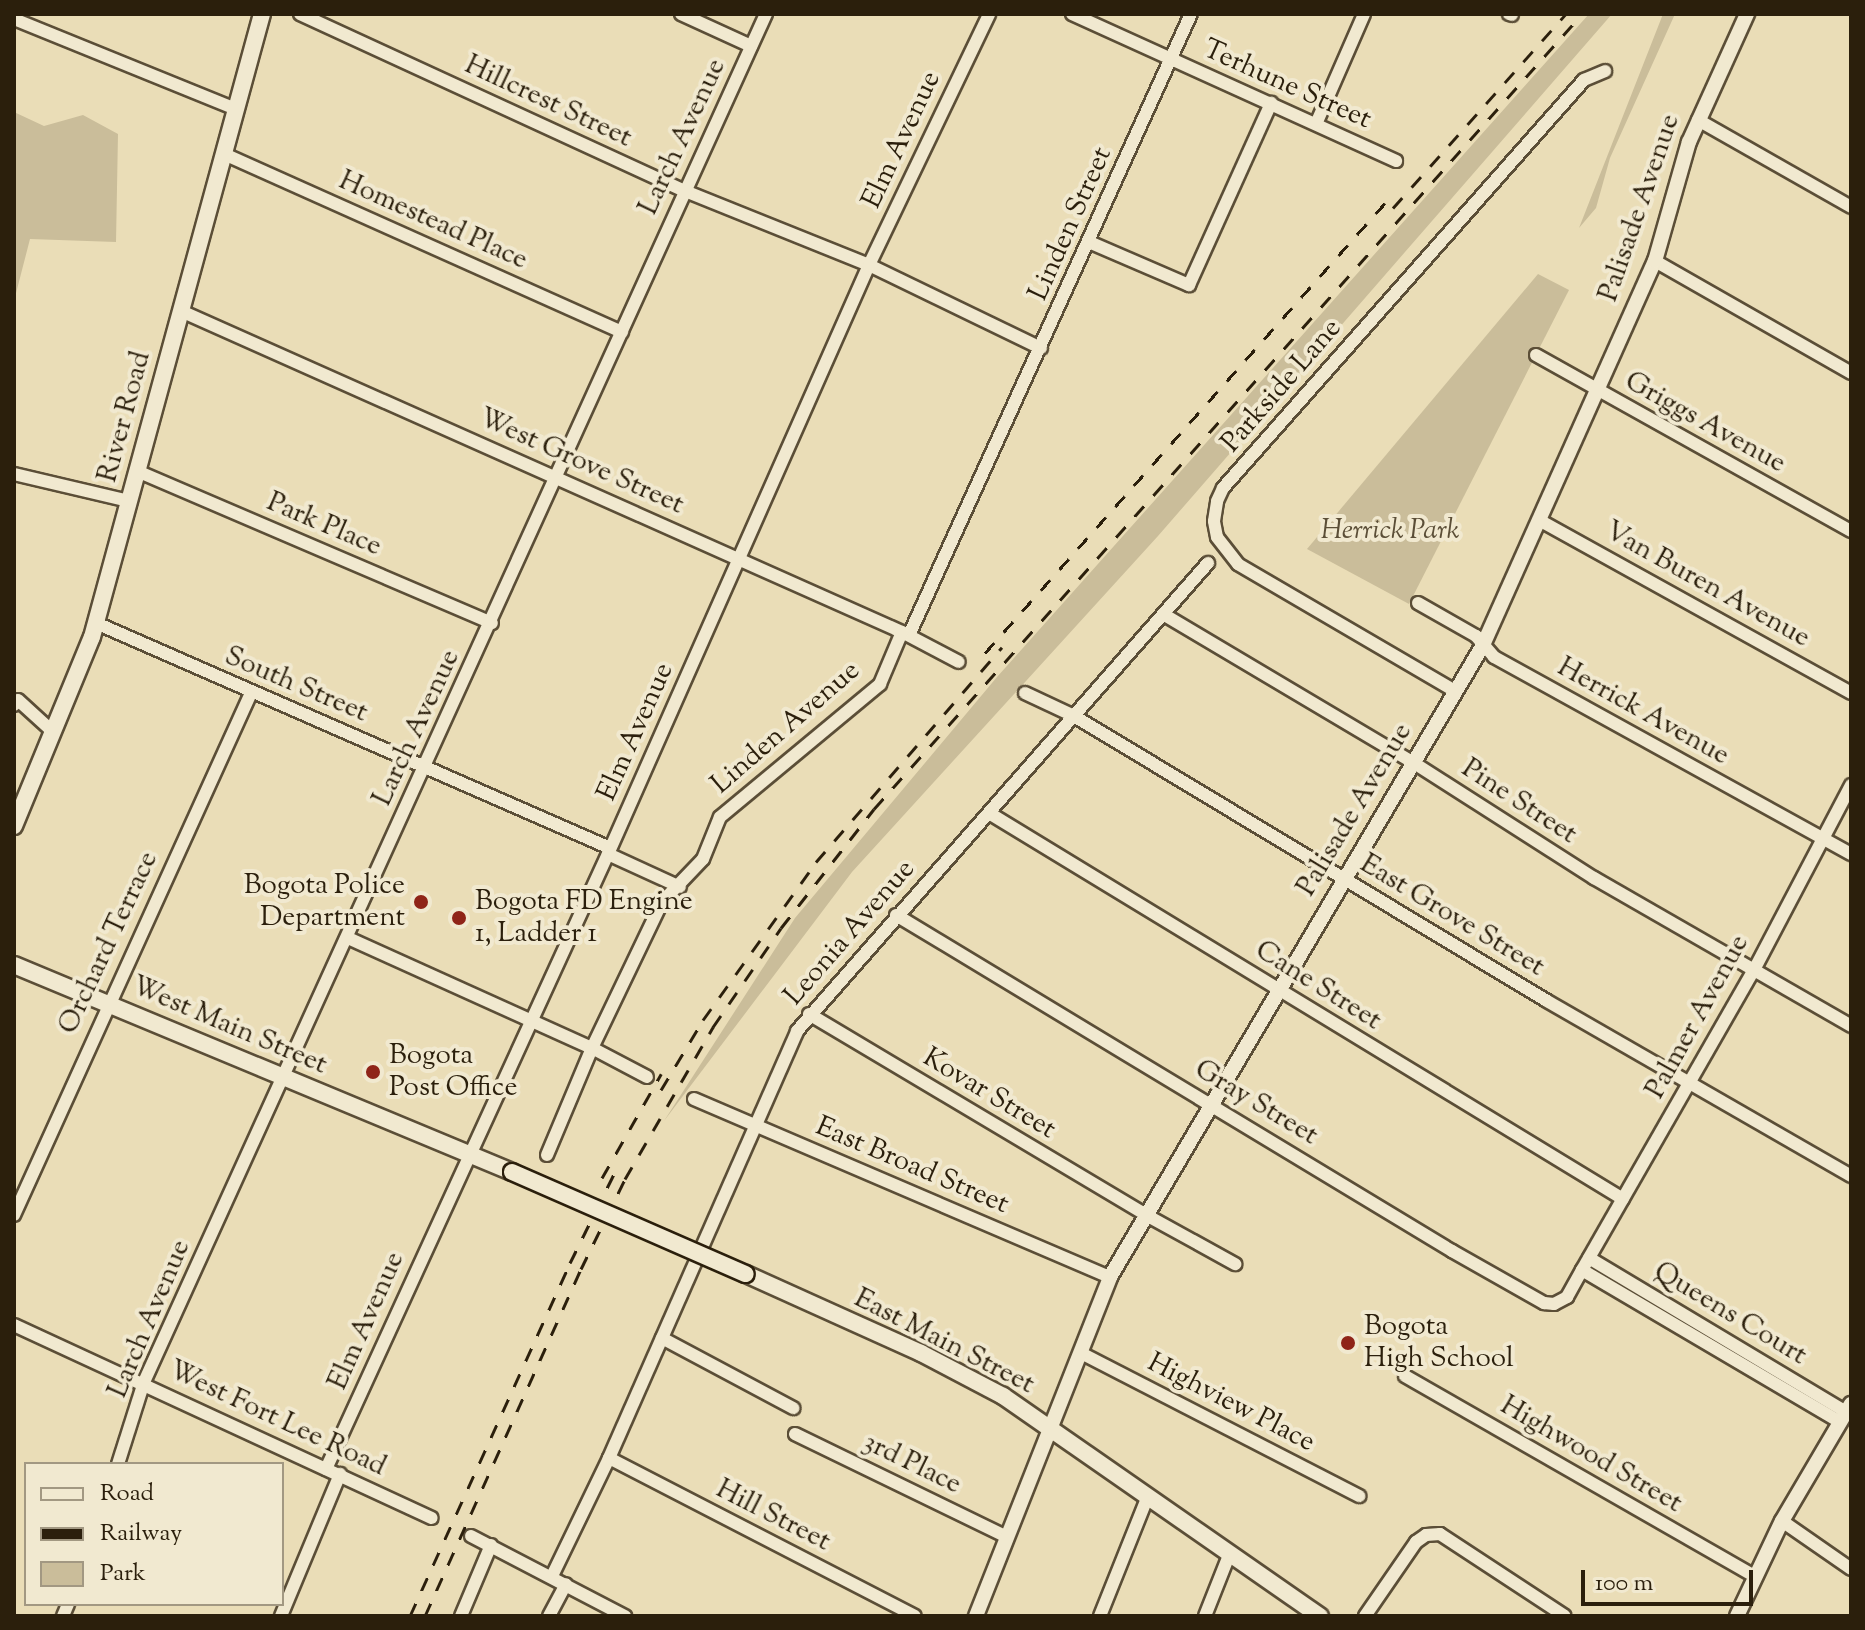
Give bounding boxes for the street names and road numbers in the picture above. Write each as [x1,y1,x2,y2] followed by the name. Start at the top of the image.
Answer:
[1198,33,1376,137] street label: Terhune Street
[459,49,637,155] street label: Hillcrest Street
[632,54,734,220] street label: Larch Avenue
[856,66,948,214] street label: Elm Avenue
[1592,110,1688,306] street label: Palisade Avenue
[1022,142,1120,306] street label: Linden Street
[333,164,533,278] street label: Homestead Place
[1215,312,1349,460] street label: Parkside Lane
[91,348,159,486] street label: River Road
[1619,365,1791,481] street label: Griggs Avenue
[473,402,689,522] street label: West Grove Street
[262,486,386,564] street label: Park Place
[1598,515,1816,655] street label: Van Buren Avenue
[219,640,373,730] street label: South Street
[366,645,468,811] street label: Larch Avenue
[1551,651,1735,773] street label: Herrick Avenue
[705,654,867,802] street label: Linden Avenue
[591,658,681,806] street label: Elm Avenue
[1290,717,1420,903] street label: Palisade Avenue
[1455,752,1583,852] street label: Pine Street
[52,846,166,1040] street label: Orchard Terrace
[1354,848,1550,984] street label: East Grove Street
[778,853,922,1013] street label: Leonia Avenue
[1639,929,1757,1105] street label: Palmer Avenue
[1249,934,1387,1038] street label: Cane Street
[126,970,332,1082] street label: West Main Street
[916,1041,1062,1147] street label: Kovar Street
[1188,1053,1324,1153] street label: Gray Street
[810,1110,1014,1222] street label: East Broad Street
[102,1235,198,1403] street label: Larch Avenue
[322,1247,412,1395] street label: Elm Avenue
[1647,1255,1813,1373] street label: Queens Court
[848,1282,1040,1402] street label: East Main Street
[1142,1346,1320,1460] street label: Highview Place
[163,1354,391,1484] street label: West Fort Lee Road
[1494,1389,1688,1521] street label: Highwood Street
[857,1426,967,1502] street label: 3rd Place
[710,1473,836,1559] street label: Hill Street

